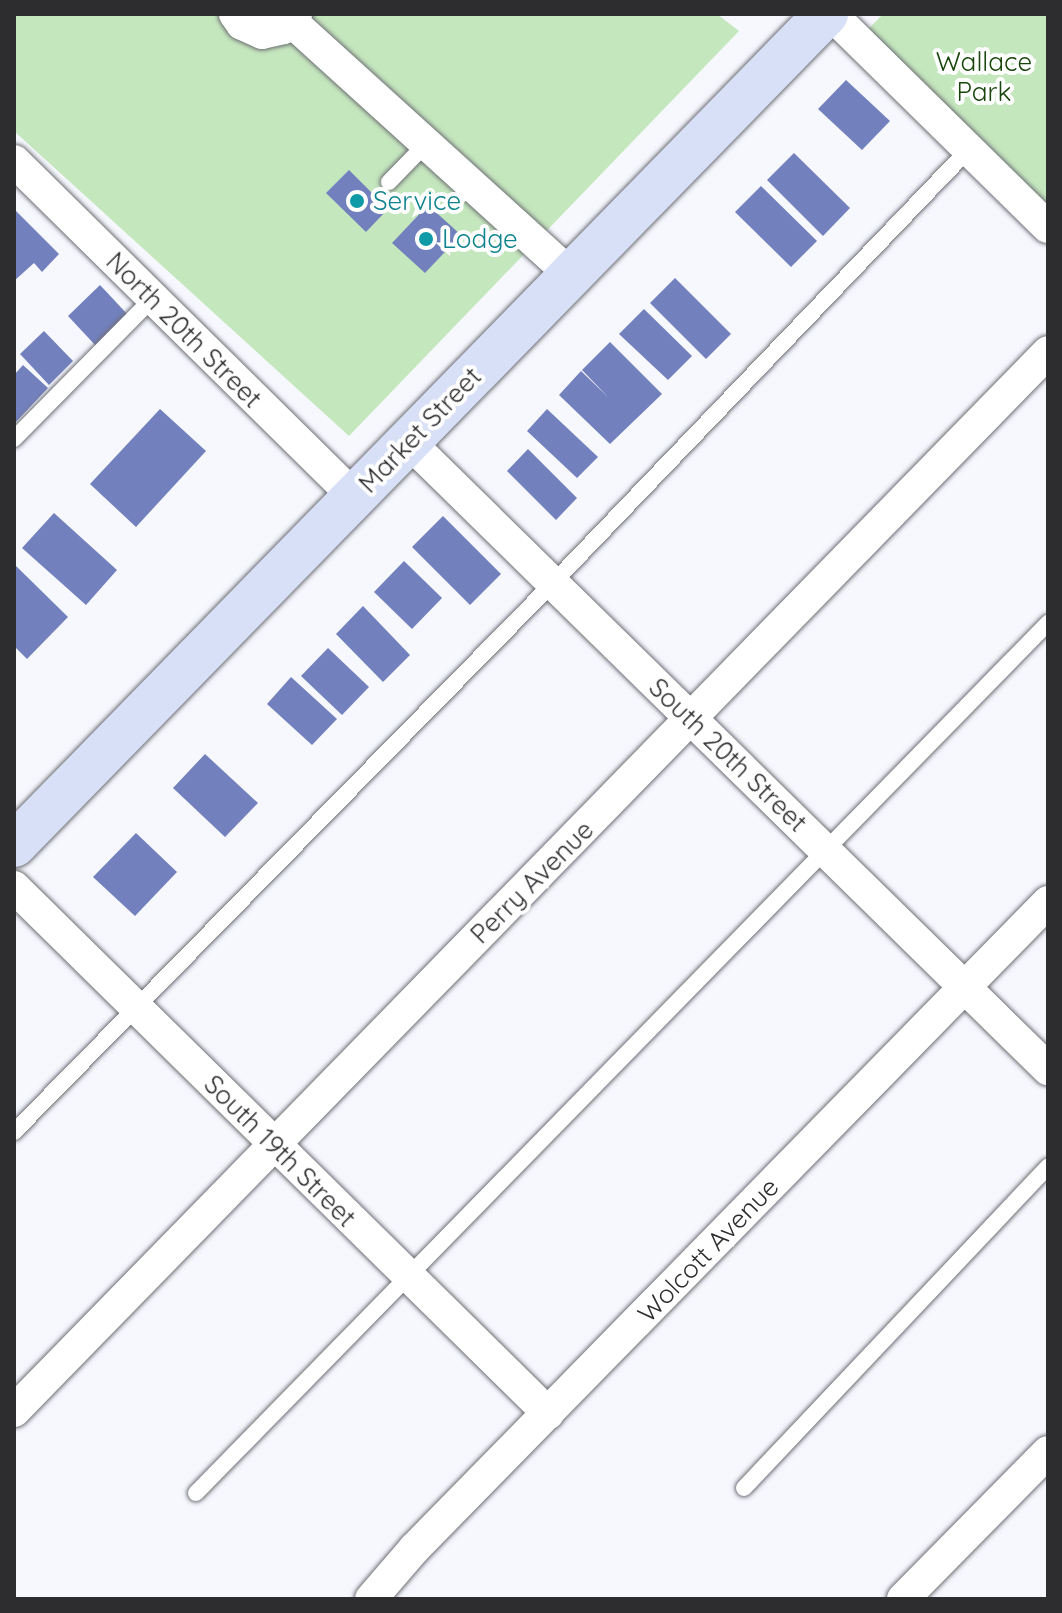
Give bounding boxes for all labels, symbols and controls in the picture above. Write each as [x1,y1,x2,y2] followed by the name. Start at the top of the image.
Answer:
[936,46,1032,108] park label: Wallace Park
[373,185,461,217] place label: Service
[348,192,366,210] marker: Service
[442,223,518,255] place label: Lodge
[417,230,435,248] marker: Lodge
[100,246,268,414] street label: North 20th Street
[352,361,488,499] street label: Market Street
[643,672,813,838] street label: South 20th Street
[464,814,600,950] street label: Perry Avenue
[198,1069,362,1233] street label: South 19th Street
[631,1171,785,1329] street label: Wolcott Avenue

